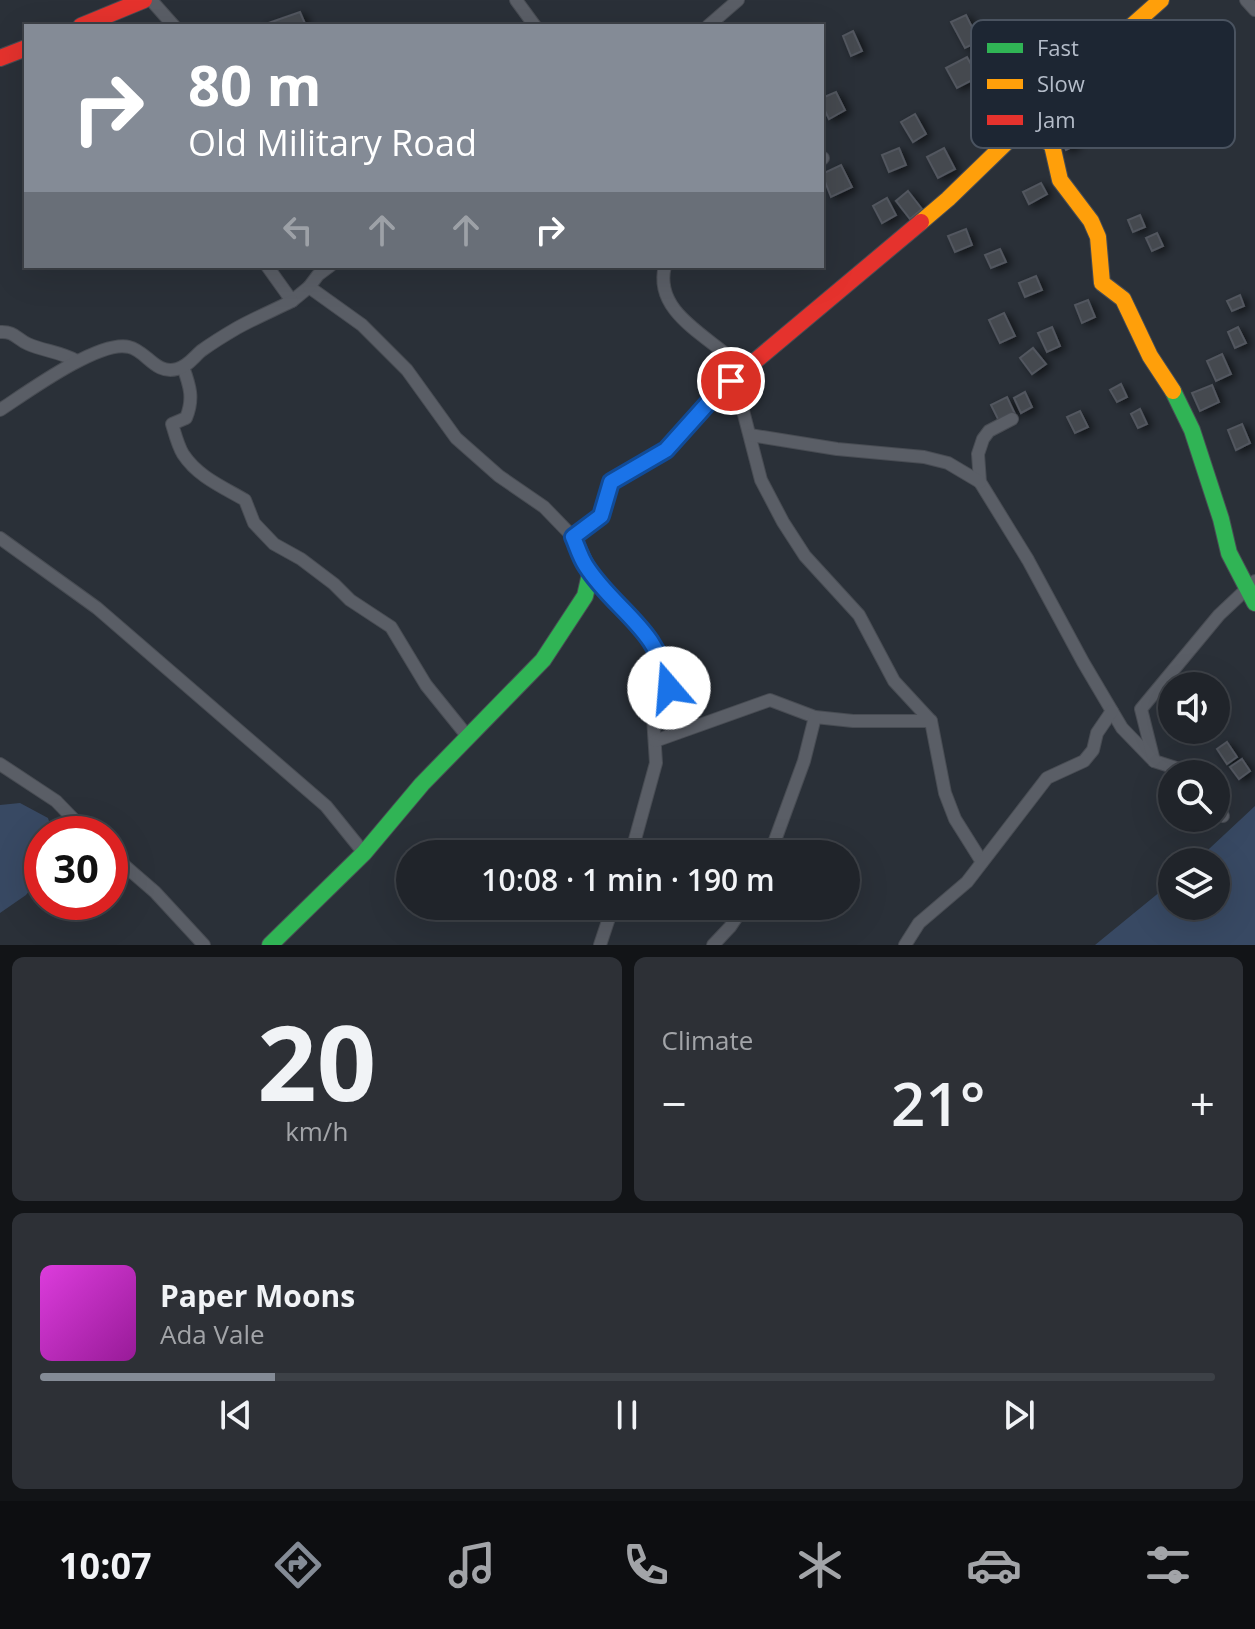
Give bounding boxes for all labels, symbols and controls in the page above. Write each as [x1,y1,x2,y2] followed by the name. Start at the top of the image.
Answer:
[971,20,1235,148] legend
[1037,32,1079,62] text: Fast
[188,46,322,122] text: 80 m
[56,56,160,160] icon: right
[1037,68,1085,98] text: Slow
[1035,104,1076,134] text: Jam
[188,118,477,167] text: Old Military Road
[276,208,320,252] icon: left
[360,208,404,252] icon: ahead
[444,208,488,252] icon: ahead
[528,208,572,252] icon: right
[697,347,765,415] pin
[709,359,753,403] icon: arrive
[627,646,711,730] position arrow
[1158,672,1230,920] map controls
[1158,672,1230,744] button: sound
[1158,760,1230,832] button: search
[24,816,128,920] speed limit sign: 30
[1158,848,1230,920] button: layers
[481,859,775,900] text: 10:08 · 1 min · 190 m
[257,990,376,1131] text: 20
[662,1022,753,1058] text: Climate
[891,1062,985,1144] text: 21°
[662,1073,687,1133] text: −
[1190,1073,1215,1133] text: +
[285,1113,348,1149] text: km/h
[160,1275,355,1316] text: Paper Moons
[160,1316,265,1352] text: Ada Vale
[214,1393,258,1437] icon: previous
[605,1393,649,1437] icon: pause
[997,1393,1041,1437] icon: next
[270,1537,326,1593] icon: directions
[444,1537,500,1593] icon: music
[618,1537,674,1593] icon: phone
[792,1537,848,1593] icon: climate
[966,1537,1022,1593] icon: car
[1140,1537,1196,1593] icon: filters
[59,1541,152,1590] text: 10:07

